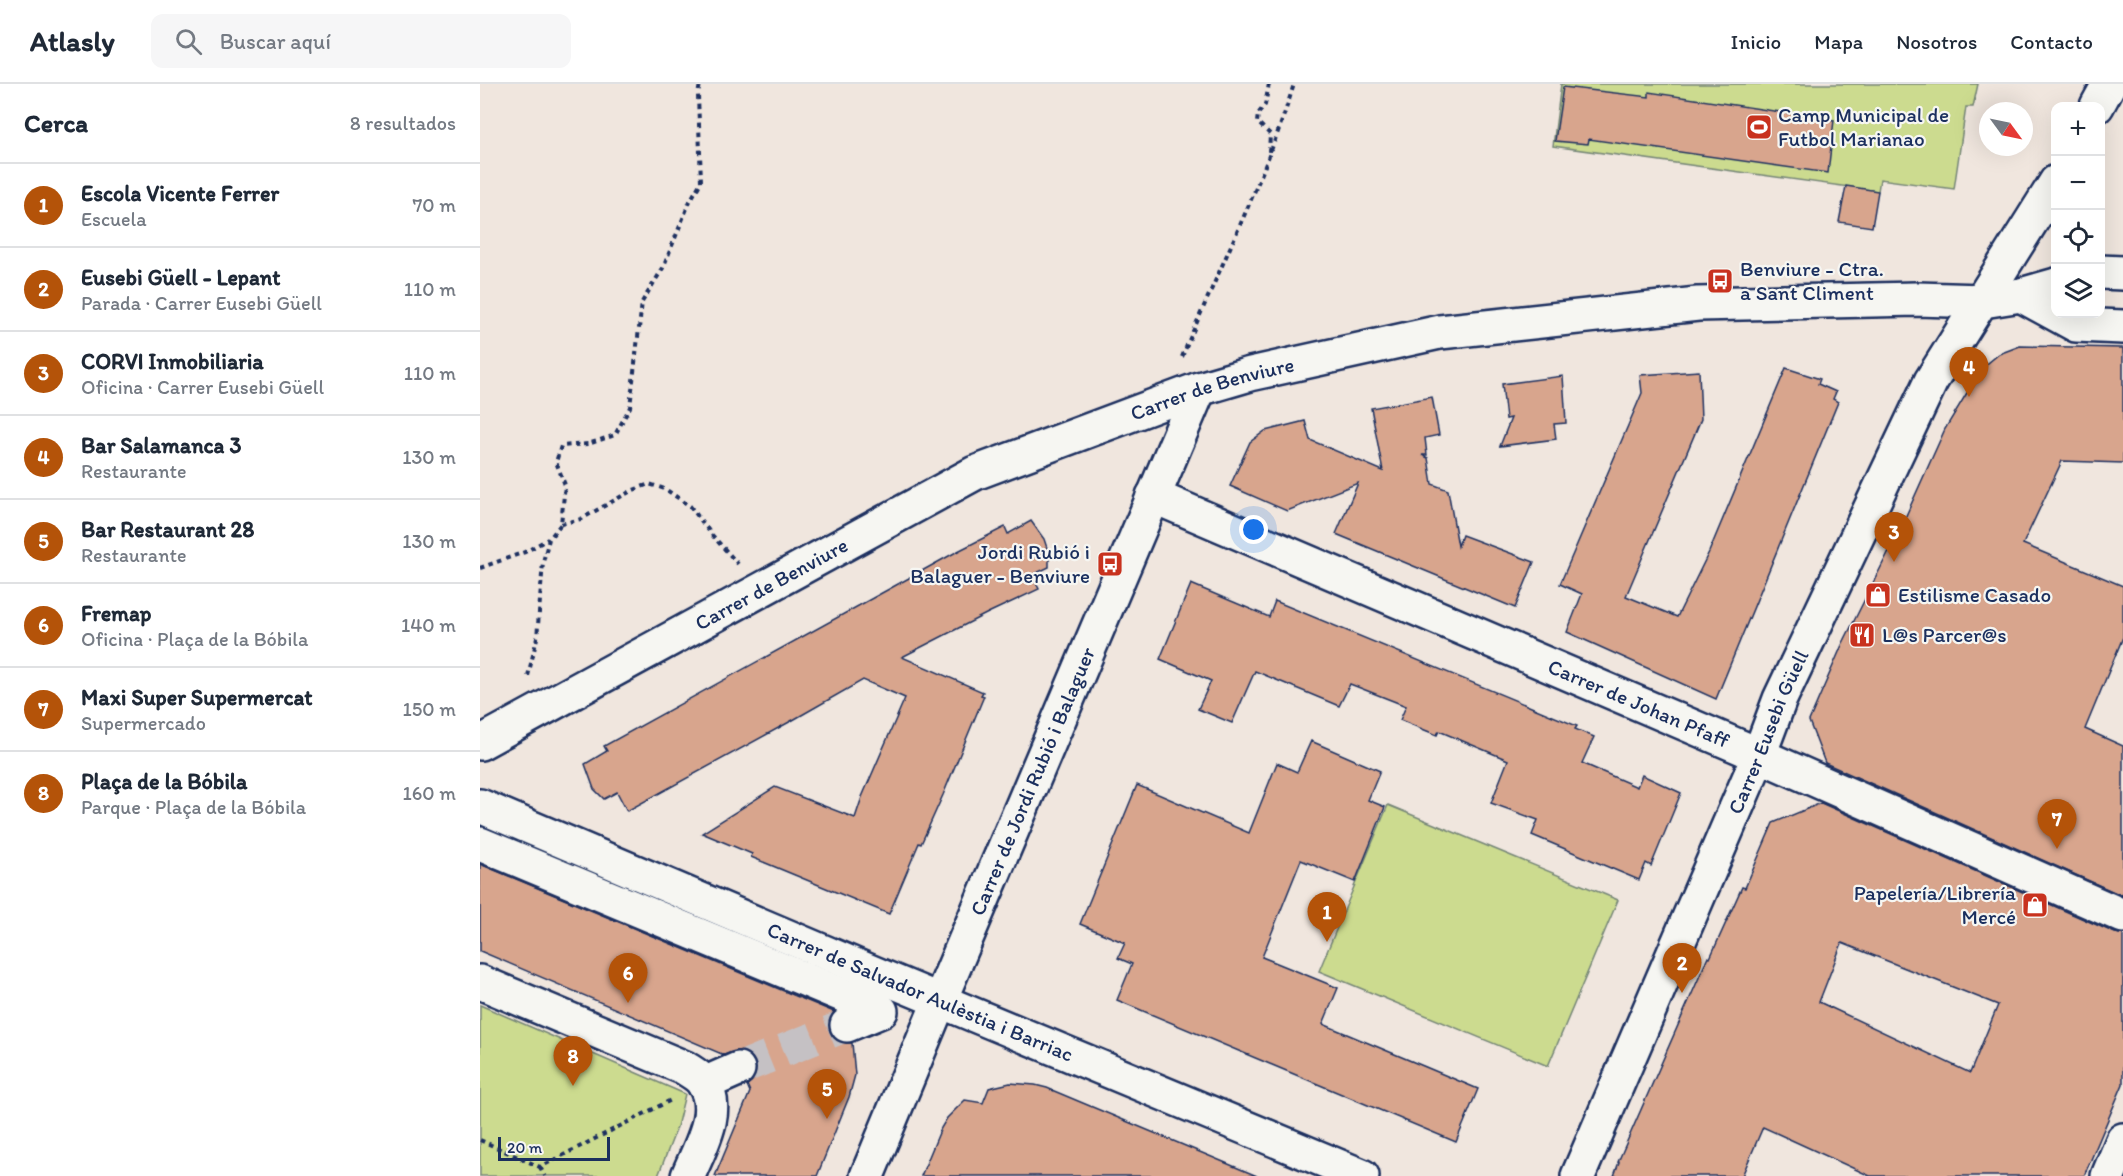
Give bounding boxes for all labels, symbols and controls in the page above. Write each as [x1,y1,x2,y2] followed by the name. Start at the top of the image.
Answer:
[151,14,571,68] search box
[30,24,115,58] text: Atlasly
[172,25,205,58] icon: search
[220,28,331,55] text: Buscar aquí
[1731,29,1781,54] text: Inicio
[1814,29,1863,54] text: Mapa
[1896,29,1977,54] text: Nosotros
[2010,29,2093,54] text: Contacto
[1778,102,1949,151] place label: Camp Municipal de Futbol Marianao
[1979,102,2033,156] north arrow
[2051,102,2105,318] map controls
[2051,102,2105,156] button: +
[24,107,88,139] text: Cerca
[350,111,456,135] text: 8 resultados
[1744,112,1774,142] sports icon: Camp Municipal de Futbol Marianao
[2051,156,2105,210] button: −
[81,180,279,207] text: Escola Vicente Ferrer
[39,193,48,217] text: 1
[412,193,456,217] text: 70 m
[81,207,147,231] text: Escuela
[2051,210,2105,264] button: locate
[1740,256,1884,305] place label: Benviure - Ctra. a Sant Climent
[81,264,280,291] text: Eusebi Güell - Lepant
[2051,264,2105,318] button: layers
[1705,266,1735,296] bus stop icon: Benviure - Ctra. a Sant Climent
[38,277,49,301] text: 2
[404,277,456,301] text: 110 m
[81,291,322,315] text: Parada · Carrer Eusebi Güell
[81,348,264,375] text: CORVI Inmobiliaria
[1950,348,1988,397] pin: 4
[1127,352,1296,426] street label: Carrer de Benviure
[38,361,49,385] text: 3
[404,361,456,385] text: 110 m
[81,375,324,399] text: Oficina · Carrer Eusebi Güell
[81,432,241,459] text: Bar Salamanca 3
[37,445,50,469] text: 4
[402,445,456,469] text: 130 m
[81,459,186,483] text: Restaurante
[1874,512,1914,562] pin: 3
[1239,515,1268,544] your location
[81,516,254,543] text: Bar Restaurant 28
[38,529,49,553] text: 5
[402,529,456,553] text: 130 m
[691,532,852,635] street label: Carrer de Benviure
[910,539,1090,588] place label: Jordi Rubió i Balaguer - Benviure
[81,543,186,567] text: Restaurante
[1095,549,1125,579] bus stop icon: Jordi Rubió i Balaguer - Benviure
[1863,580,1893,610] shop icon: Estilisme Casado
[1898,582,2051,607] place label: Estilisme Casado
[81,600,152,627] text: Fremap
[38,613,49,637] text: 6
[401,613,456,637] text: 140 m
[1847,620,1877,650] restaurant icon: L@s Parcer@s
[1882,622,2007,647] place label: L@s Parcer@s
[81,627,308,651] text: Oficina · Plaça de la Bóbila
[964,643,1100,919] street label: Carrer de Jordi Rubió i Balaguer
[1722,646,1813,818] street label: Carrer Eusebi Güell
[1544,653,1734,753] street label: Carrer de Johan Pfaff
[81,684,313,711] text: Maxi Super Supermercat
[39,697,48,721] text: 7
[403,697,456,721] text: 150 m
[81,711,206,735] text: Supermercado
[81,768,248,795] text: Plaça de la Bóbila
[38,781,49,805] text: 8
[403,781,456,805] text: 160 m
[81,795,306,819] text: Parque · Plaça de la Bóbila
[2038,800,2076,849] pin: 7
[1854,880,2016,929] place label: Papelería/Librería Mercé
[2020,890,2050,920] shop icon: Papelería/Librería Mercé
[1308,892,1346,942] pin: 1
[764,916,1077,1067] street label: Carrer de Salvador Aulèstia i Barriac
[1662,944,1702,993] pin: 2
[608,954,648,1003] pin: 6
[554,1036,592,1086] pin: 8
[808,1070,846,1119] pin: 5
[498,1134,610,1162] scale bar
[507,1138,542,1157] text: 20 m

